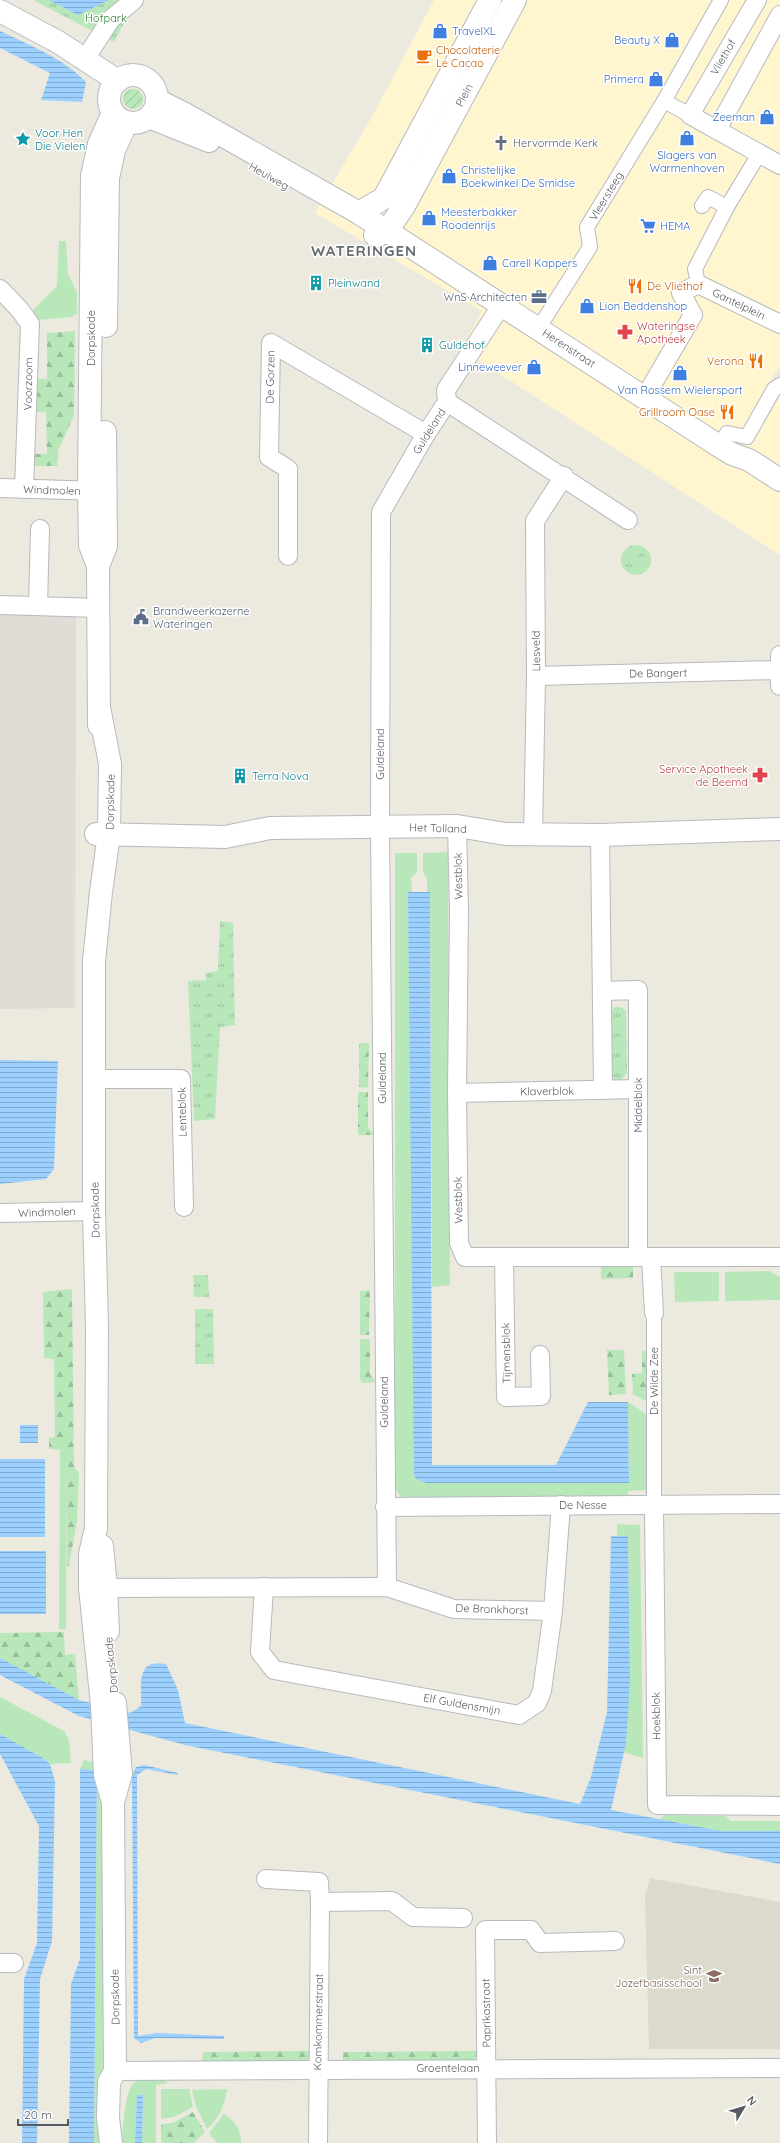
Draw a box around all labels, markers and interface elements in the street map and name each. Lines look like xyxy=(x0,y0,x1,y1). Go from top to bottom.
park label: Hofpark xyxy=(85,11,127,25)
shop icon: TravelXL xyxy=(431,22,449,40)
place label: TravelXL xyxy=(452,24,496,38)
shop icon: Beauty X xyxy=(663,31,681,49)
place label: Beauty X xyxy=(614,33,660,47)
street label: Vliethof xyxy=(707,37,739,77)
place label: Chocolaterie Le Cacao xyxy=(436,43,500,70)
cafe icon: Chocolaterie Le Cacao xyxy=(415,47,433,65)
shop icon: Primera xyxy=(647,70,665,88)
place label: Primera xyxy=(604,72,644,86)
street label: Plein xyxy=(452,81,476,109)
shop icon: Zeeman xyxy=(758,108,776,126)
place label: Zeeman xyxy=(712,110,755,124)
place label: Voor Hen Die Vielen xyxy=(35,126,85,153)
shop icon: Slagers van Warmenhoven xyxy=(678,129,696,147)
place icon: Voor Hen Die Vielen xyxy=(14,130,32,148)
church icon: Hervormde Kerk xyxy=(492,134,510,152)
place label: Hervormde Kerk xyxy=(513,136,598,150)
place label: Slagers van Warmenhoven xyxy=(649,148,725,175)
street label: Heulweg xyxy=(246,159,292,193)
place label: Christelijke Boekwinkel De Smidse xyxy=(461,163,575,190)
shop icon: Christelijke Boekwinkel De Smidse xyxy=(440,167,458,185)
street label: Vleersteeg xyxy=(586,169,626,223)
place label: Meesterbakker Roodenrijs xyxy=(441,205,518,232)
shop icon: Meesterbakker Roodenrijs xyxy=(420,209,438,227)
supermarket icon: HEMA xyxy=(639,217,657,235)
place label: HEMA xyxy=(660,219,690,233)
district label: WATERINGEN xyxy=(311,241,417,260)
shop icon: Carell Kappers xyxy=(481,254,499,272)
place label: Carell Kappers xyxy=(502,256,577,270)
building icon: Pleinwand xyxy=(307,274,325,292)
place label: Pleinwand xyxy=(328,276,380,290)
restaurant icon: De Vliethof xyxy=(626,277,644,295)
place label: De Vliethof xyxy=(647,279,703,293)
street label: Gantelplein xyxy=(710,285,768,323)
office icon: WnS Architecten xyxy=(530,288,548,306)
place label: WnS Architecten xyxy=(444,290,527,304)
shop icon: Lion Beddenshop xyxy=(578,297,596,315)
place label: Lion Beddenshop xyxy=(599,299,688,313)
street label: Dorpskade xyxy=(84,310,98,366)
place label: Wateringse Apotheek xyxy=(637,319,695,346)
pharmacy icon: Wateringse Apotheek xyxy=(616,323,634,341)
street label: Herenstraat xyxy=(540,326,599,371)
building icon: Guldehof xyxy=(418,336,436,354)
place label: Guldehof xyxy=(439,338,485,352)
street label: De Gorzen xyxy=(263,350,277,404)
restaurant icon: Verona xyxy=(747,352,765,370)
place label: Verona xyxy=(707,354,744,368)
street label: Voorzoom xyxy=(21,357,35,411)
shop icon: Linneweever xyxy=(525,358,543,376)
place label: Linneweever xyxy=(458,360,523,374)
shop icon: Van Rossem Wielersport xyxy=(671,364,689,382)
place label: Van Rossem Wielersport xyxy=(617,383,743,397)
restaurant icon: Grillroom Oase xyxy=(718,403,736,421)
street label: Guldeland xyxy=(409,405,449,457)
place label: Grillroom Oase xyxy=(639,405,715,419)
street label: Windmolen xyxy=(23,482,81,498)
place label: Brandweerkazerne Wateringen xyxy=(153,604,250,631)
public building icon: Brandweerkazerne Wateringen xyxy=(132,608,150,626)
street label: Liesveld xyxy=(529,631,543,671)
street label: De Bangert xyxy=(629,665,687,681)
street label: Guldeland xyxy=(373,728,387,780)
place label: Service Apotheek de Beemd xyxy=(659,762,748,789)
pharmacy icon: Service Apotheek de Beemd xyxy=(751,766,769,784)
building icon: Terra Nova xyxy=(231,767,249,785)
place label: Terra Nova xyxy=(252,769,309,783)
street label: Dorpskade xyxy=(103,774,117,830)
street label: Het Tolland xyxy=(409,820,467,836)
street label: Westblok xyxy=(451,852,465,900)
street label: Guldeland xyxy=(375,1052,389,1104)
street label: Middelblok xyxy=(631,1077,645,1133)
street label: Klaverblok xyxy=(520,1084,574,1098)
street label: Lenteblok xyxy=(175,1087,189,1137)
street label: Westblok xyxy=(451,1176,465,1224)
street label: Dorpskade xyxy=(88,1182,102,1238)
street label: Windmolen xyxy=(18,1204,76,1220)
street label: Tijmensblok xyxy=(498,1322,514,1384)
street label: De Wilde Zee xyxy=(647,1347,661,1415)
street label: Guldeland xyxy=(377,1376,391,1428)
street label: De Nesse xyxy=(559,1498,607,1512)
street label: De Bronkhorst xyxy=(455,1601,529,1617)
street label: Dorpskade xyxy=(101,1636,121,1694)
street label: Elf Guldensmijn xyxy=(422,1690,502,1718)
street label: Hoekblok xyxy=(649,1692,663,1740)
place label: Sint Jozefbasisschool xyxy=(615,1963,702,1990)
school or university icon: Sint Jozefbasisschool xyxy=(705,1967,723,1985)
street label: Dorpskade xyxy=(108,1969,122,2025)
street label: Komkommerstraat xyxy=(310,1973,326,2071)
street label: Paprikastraat xyxy=(478,1978,494,2048)
street label: Groentelaan xyxy=(416,2061,480,2075)
north arrow xyxy=(724,2087,764,2127)
text: N xyxy=(744,2093,760,2108)
scale bar xyxy=(18,2101,68,2127)
text: 20 m xyxy=(24,2107,52,2122)

